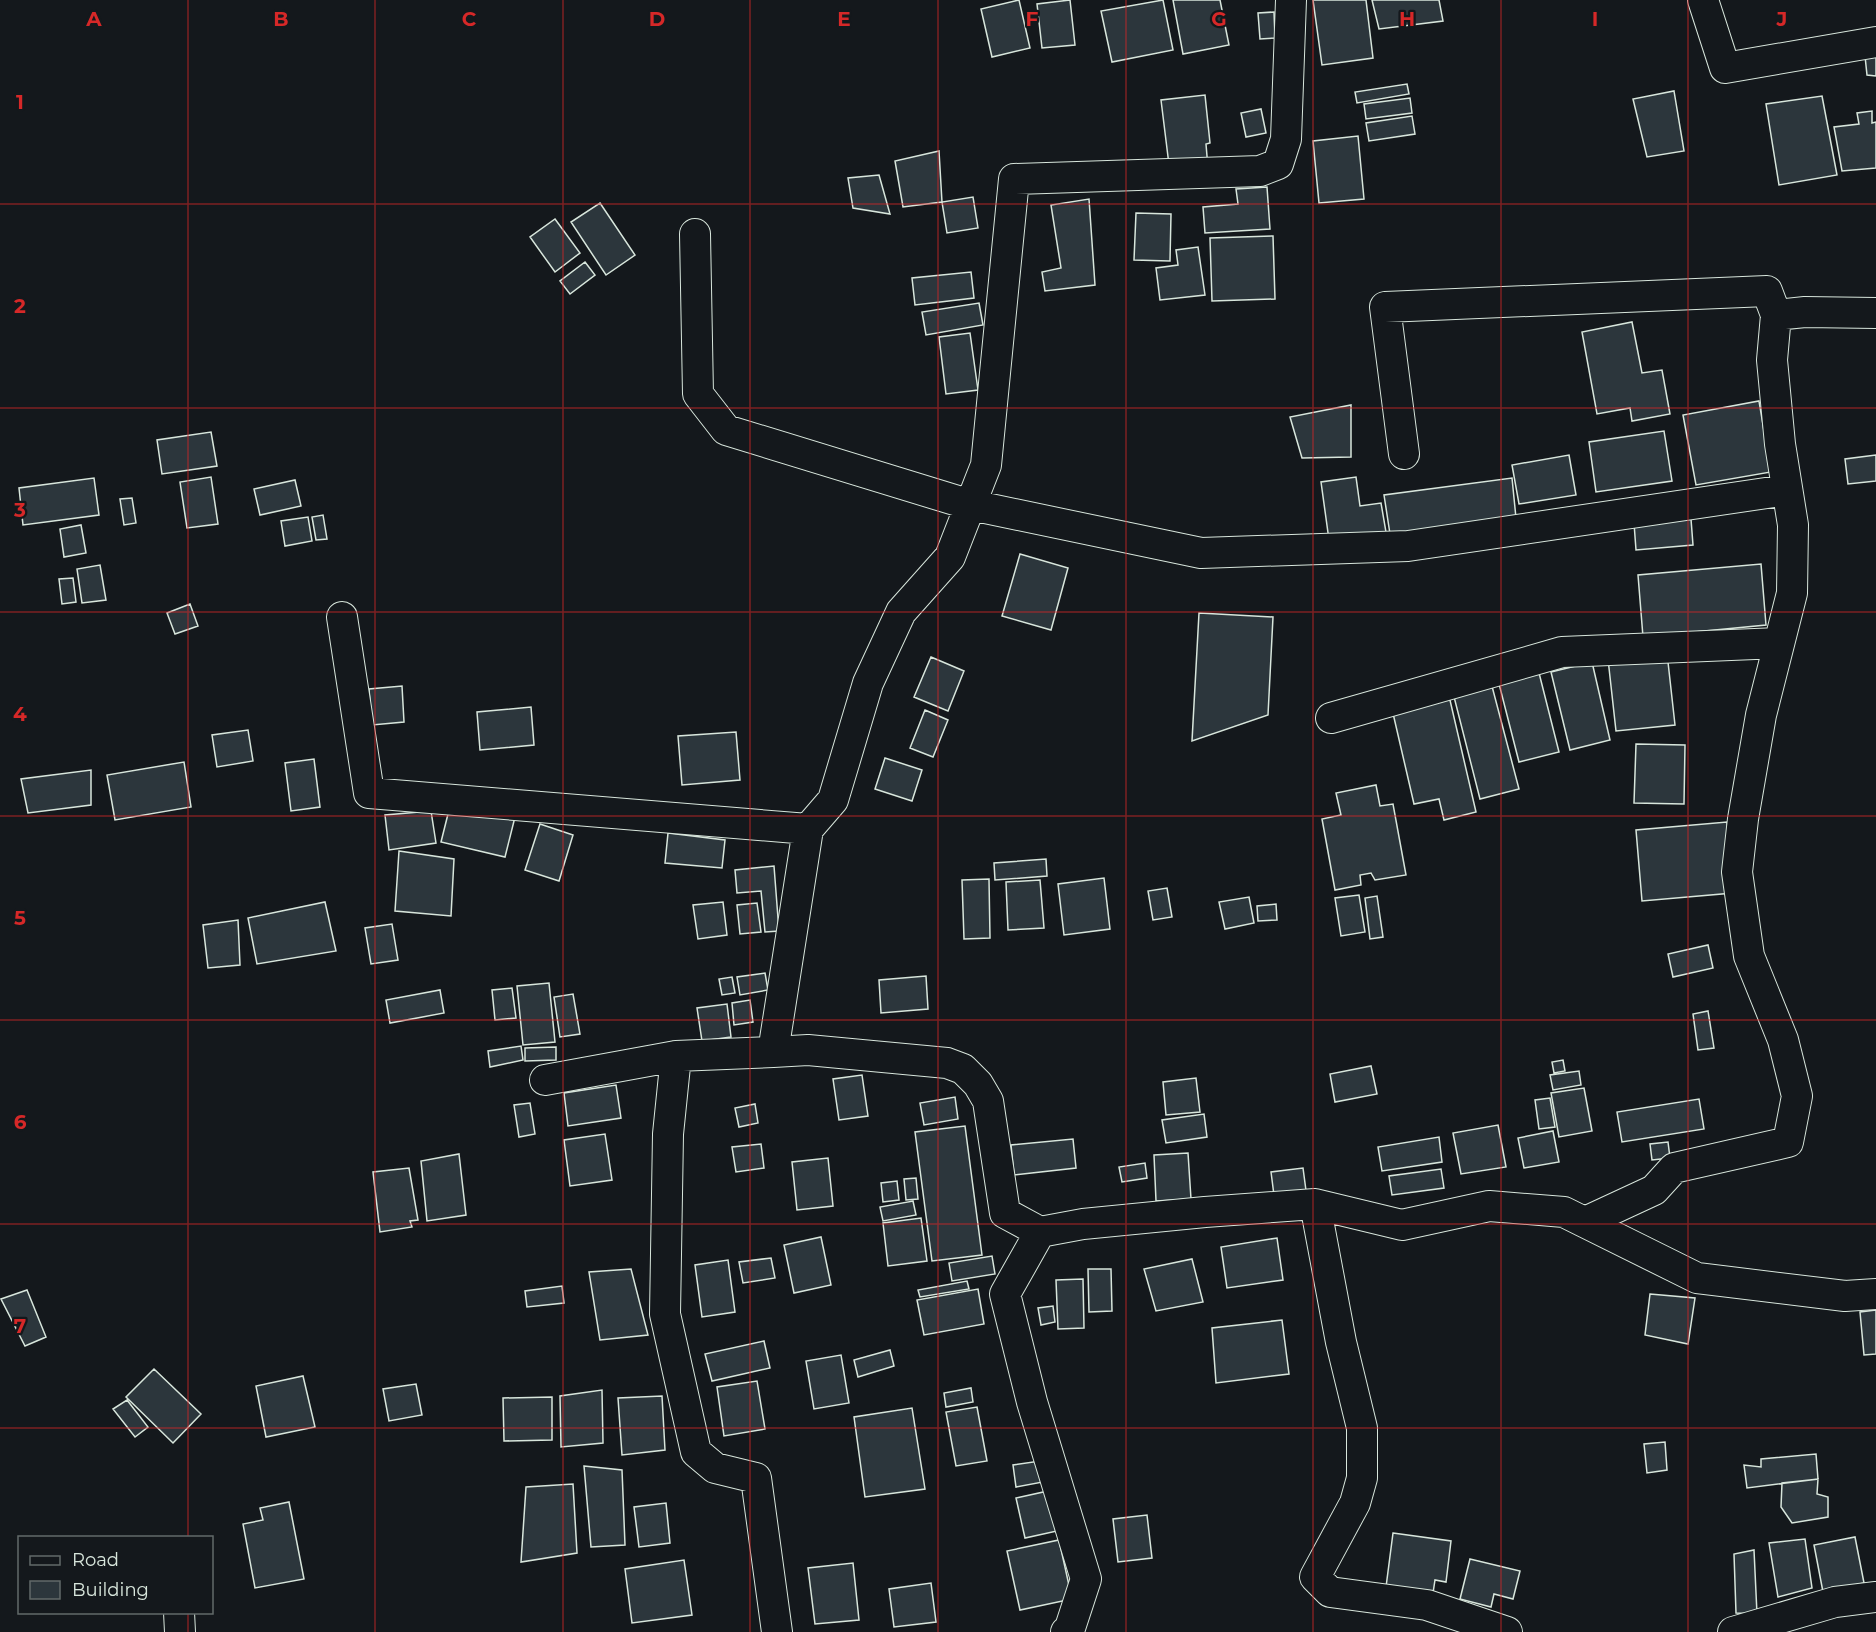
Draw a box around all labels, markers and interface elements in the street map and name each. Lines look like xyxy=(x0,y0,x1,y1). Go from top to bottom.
text: A xyxy=(85,7,102,31)
text: B xyxy=(273,7,289,31)
text: C xyxy=(462,7,477,31)
text: D xyxy=(649,7,665,31)
text: E xyxy=(837,7,851,31)
text: F xyxy=(1026,7,1039,31)
text: G xyxy=(1211,7,1227,31)
text: H xyxy=(1399,7,1415,31)
text: I xyxy=(1592,7,1598,31)
text: J xyxy=(1776,7,1787,31)
text: 1 xyxy=(16,90,24,114)
text: 2 xyxy=(14,294,26,318)
text: 3 xyxy=(13,498,26,522)
text: 4 xyxy=(13,702,27,726)
text: 5 xyxy=(14,906,26,930)
text: 6 xyxy=(14,1110,27,1134)
text: 7 xyxy=(14,1314,26,1338)
legend xyxy=(18,1536,213,1614)
text: Road xyxy=(72,1549,119,1571)
text: Building xyxy=(72,1579,149,1601)

